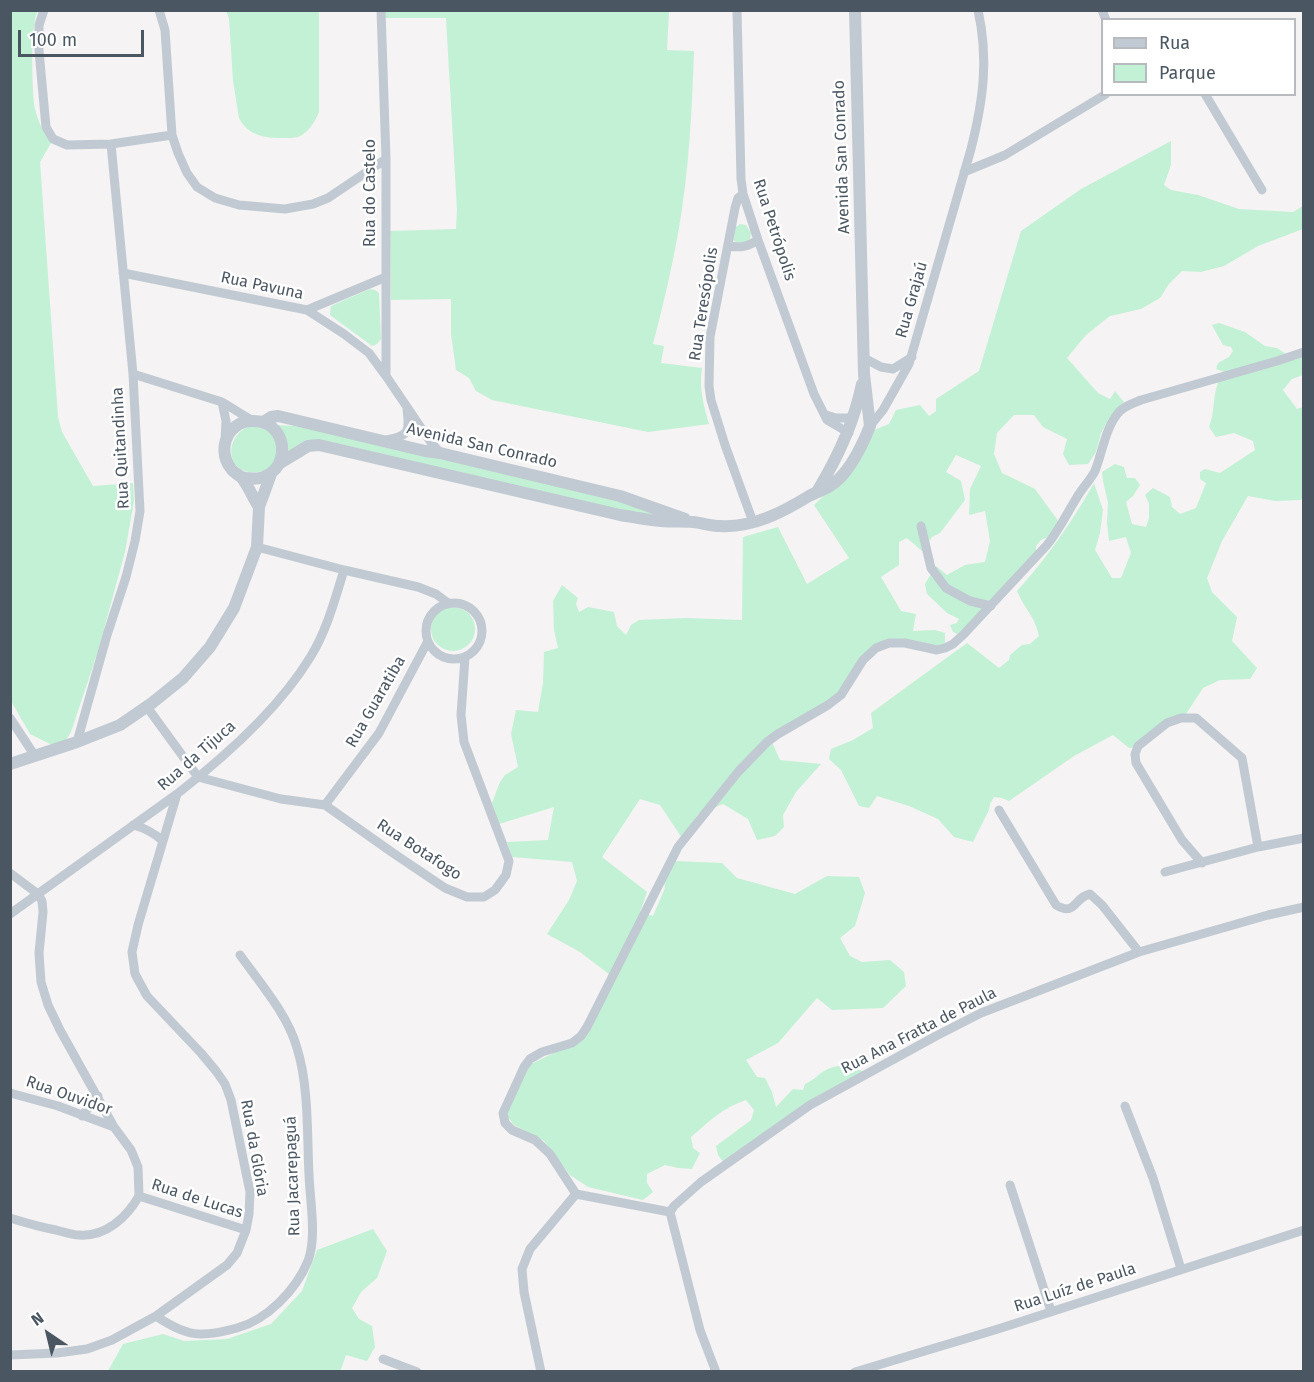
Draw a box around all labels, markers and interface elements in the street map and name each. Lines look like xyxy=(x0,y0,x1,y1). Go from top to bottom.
scale bar xyxy=(21,18,147,56)
legend xyxy=(1101,18,1296,96)
text: 100 m xyxy=(29,29,77,51)
text: Rua xyxy=(1159,32,1190,54)
text: Parque xyxy=(1159,62,1216,84)
street label: Avenida San Conrado xyxy=(830,80,854,234)
street label: Rua do Castelo xyxy=(361,139,381,247)
street label: Rua Petrópolis xyxy=(749,177,799,283)
street label: Rua Teresópolis xyxy=(686,246,722,362)
street label: Rua Grajaú xyxy=(892,260,932,340)
street label: Rua Pavuna xyxy=(219,268,305,304)
street label: Rua Quitandinha xyxy=(108,387,134,509)
street label: Avenida San Conrado xyxy=(405,419,559,473)
street label: Rua Guaratiba xyxy=(342,653,410,751)
street label: Rua da Tijuca xyxy=(154,717,240,795)
street label: Rua Botafogo xyxy=(373,815,465,885)
street label: Rua Ana Fratta de Paula xyxy=(838,983,1000,1079)
street label: Rua Ouvidor xyxy=(23,1072,115,1120)
street label: Rua da Glória xyxy=(236,1098,272,1198)
street label: Rua Jacarepaguá xyxy=(281,1116,305,1236)
street label: Rua de Lucas xyxy=(149,1175,245,1223)
street label: Rua Luíz de Paula xyxy=(1012,1259,1138,1317)
north arrow xyxy=(18,1304,78,1364)
text: N xyxy=(28,1308,47,1330)

